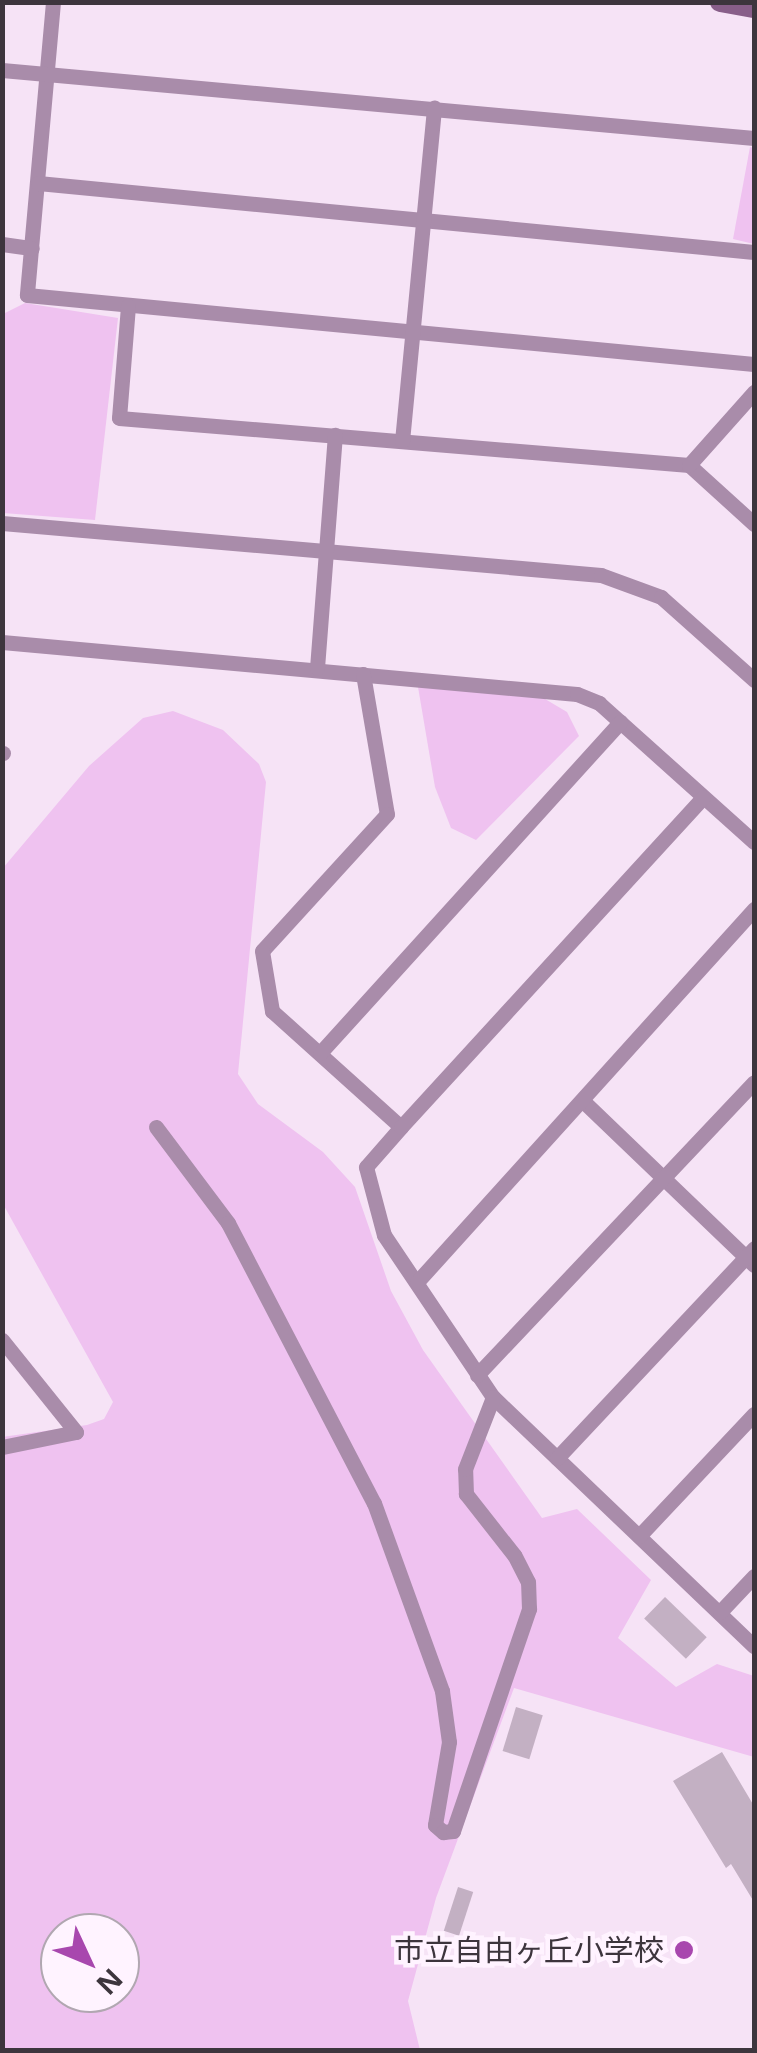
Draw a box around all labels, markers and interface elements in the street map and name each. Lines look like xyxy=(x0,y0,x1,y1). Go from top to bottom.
north arrow xyxy=(40,1913,140,2013)
place label: 市立自由ヶ丘小学校 xyxy=(394,1932,664,1968)
marker: 市立自由ヶ丘小学校 xyxy=(673,1939,695,1961)
text: N xyxy=(89,1961,132,2004)

